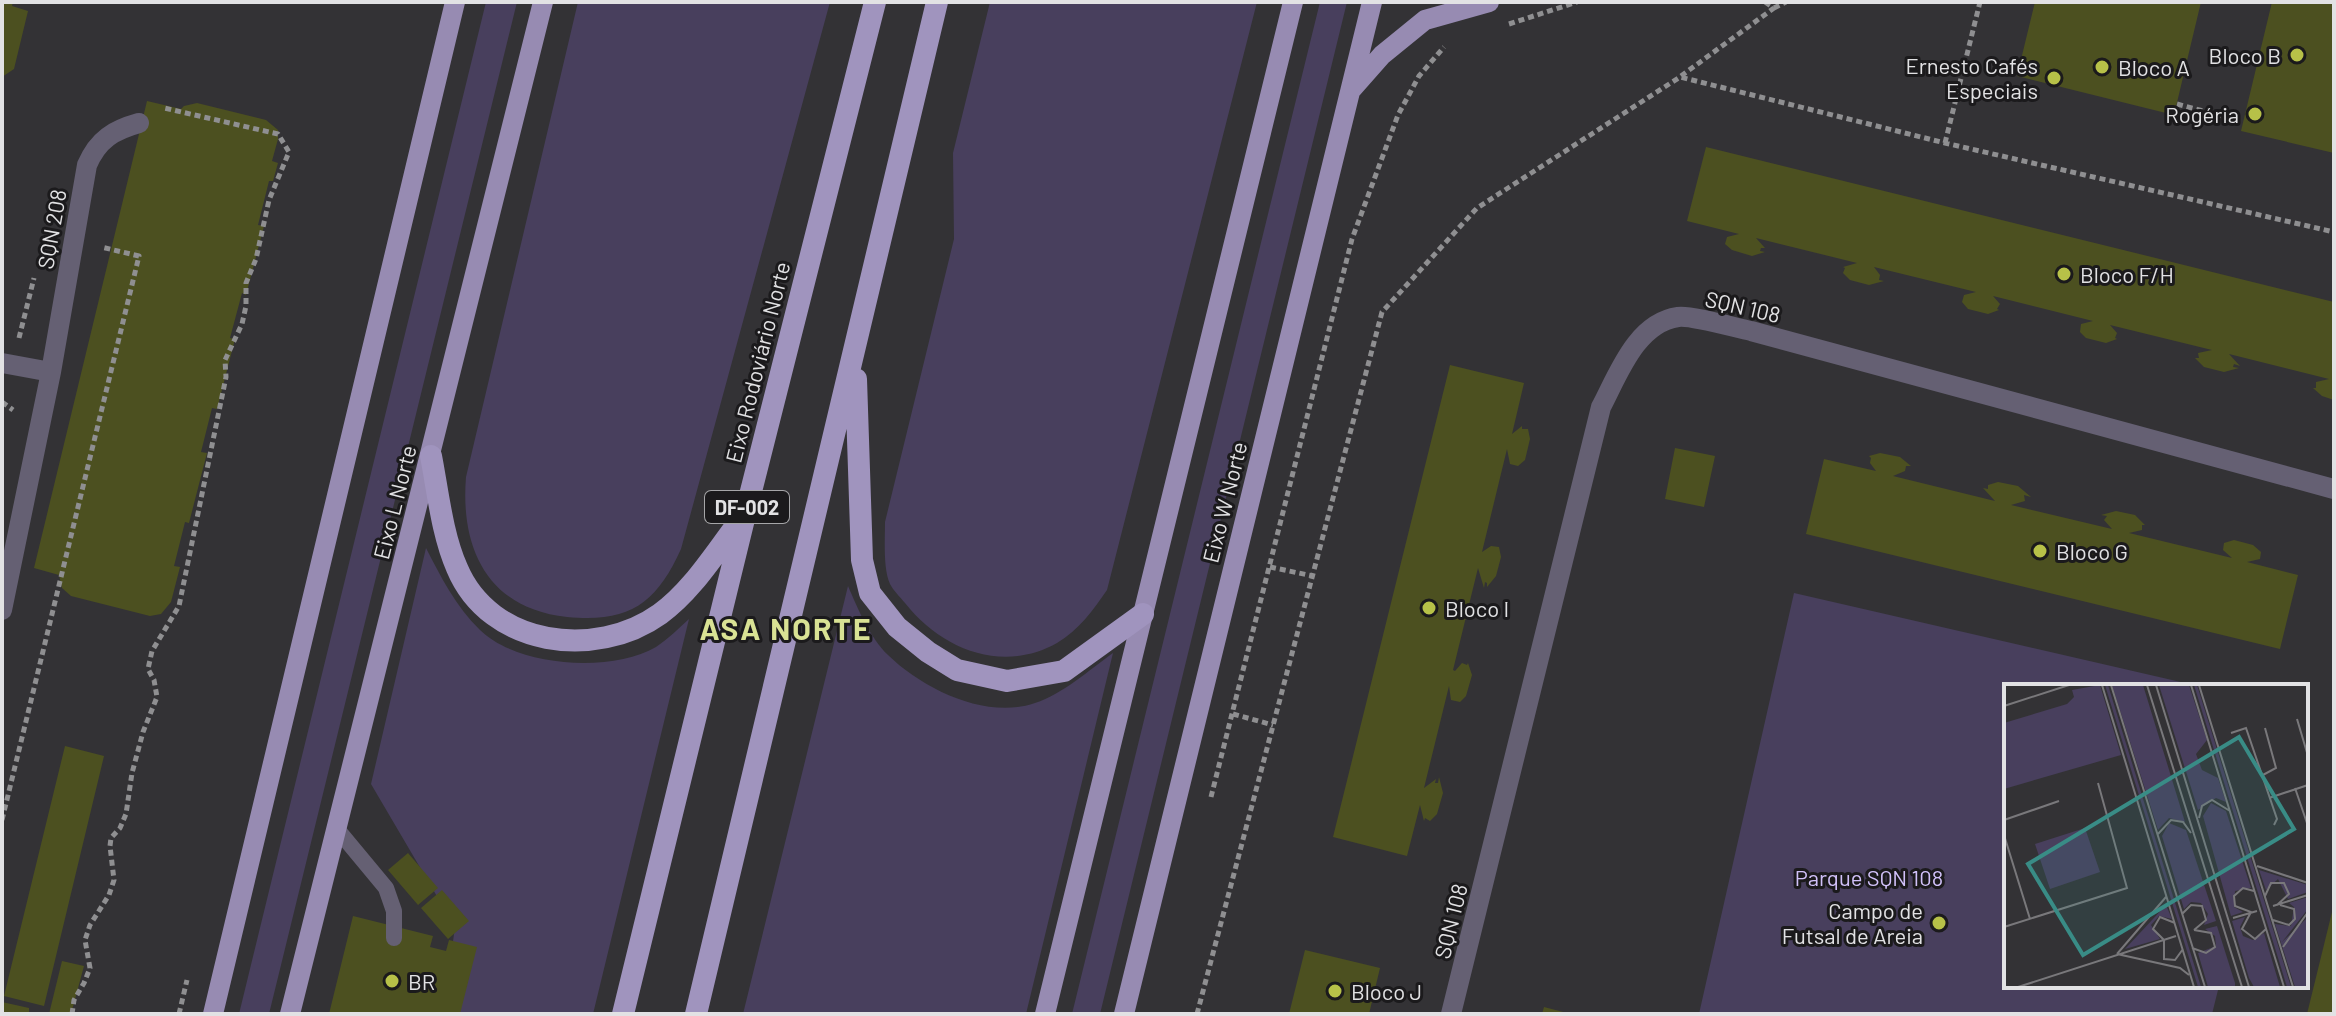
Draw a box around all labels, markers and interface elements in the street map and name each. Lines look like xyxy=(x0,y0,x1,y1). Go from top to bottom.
place label: Bloco B xyxy=(2209,42,2281,68)
marker: Bloco B xyxy=(2288,46,2306,64)
place label: Ernesto Cafés Especiais xyxy=(1906,52,2038,103)
place label: Bloco A xyxy=(2118,54,2190,80)
marker: Bloco A xyxy=(2093,58,2111,76)
marker: Ernesto Cafés Especiais xyxy=(2045,69,2063,87)
place label: Rogéria xyxy=(2165,101,2239,127)
marker: Rogéria xyxy=(2246,105,2264,123)
street label: SQN 208 xyxy=(31,187,71,271)
street label: Eixo Rodoviário Norte xyxy=(719,259,795,465)
place label: Bloco F/H xyxy=(2080,261,2174,287)
marker: Bloco F/H xyxy=(2055,265,2073,283)
street label: SQN 108 xyxy=(1703,285,1783,327)
street label: Eixo W Norte xyxy=(1196,439,1252,565)
street label: Eixo L Norte xyxy=(367,442,421,562)
road number: DF-002 xyxy=(705,491,789,523)
place label: Bloco G xyxy=(2056,538,2128,564)
marker: Bloco G xyxy=(2031,542,2049,560)
place label: Bloco I xyxy=(1445,595,1509,621)
marker: Bloco I xyxy=(1420,599,1438,617)
district label: ASA NORTE xyxy=(700,610,872,646)
inset map xyxy=(2004,684,2308,988)
park label: Parque SQN 108 xyxy=(1795,864,1943,890)
street label: SQN 108 xyxy=(1428,881,1472,961)
place label: Campo de Futsal de Areia xyxy=(1782,897,1923,948)
marker: Campo de Futsal de Areia xyxy=(1930,914,1948,932)
place label: BR xyxy=(408,968,435,994)
marker: BR xyxy=(383,972,401,990)
place label: Bloco J xyxy=(1351,978,1422,1004)
marker: Bloco J xyxy=(1326,982,1344,1000)

